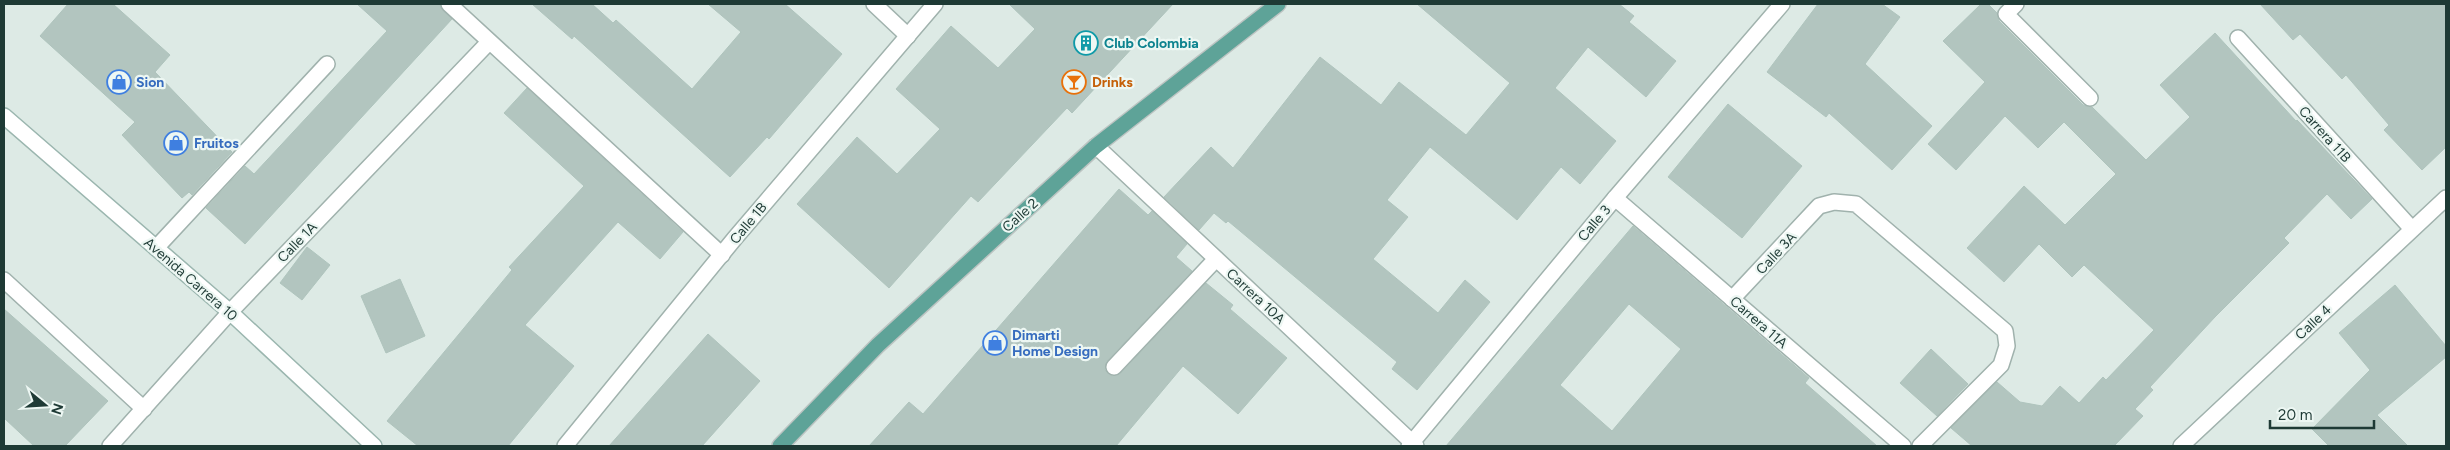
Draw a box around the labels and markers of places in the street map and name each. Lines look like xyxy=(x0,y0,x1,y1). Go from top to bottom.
building icon: Club Colombia xyxy=(1073,30,1099,56)
place label: Club Colombia xyxy=(1104,35,1199,52)
shop icon: Sion xyxy=(106,69,132,95)
bar icon: Drinks xyxy=(1061,69,1087,95)
place label: Sion xyxy=(136,74,164,91)
place label: Drinks xyxy=(1092,74,1133,91)
shop icon: Fruitos xyxy=(163,130,189,156)
place label: Fruitos xyxy=(194,135,239,152)
place label: Dimarti Home Design xyxy=(1012,327,1098,360)
shop icon: Dimarti Home Design xyxy=(982,330,1008,356)

